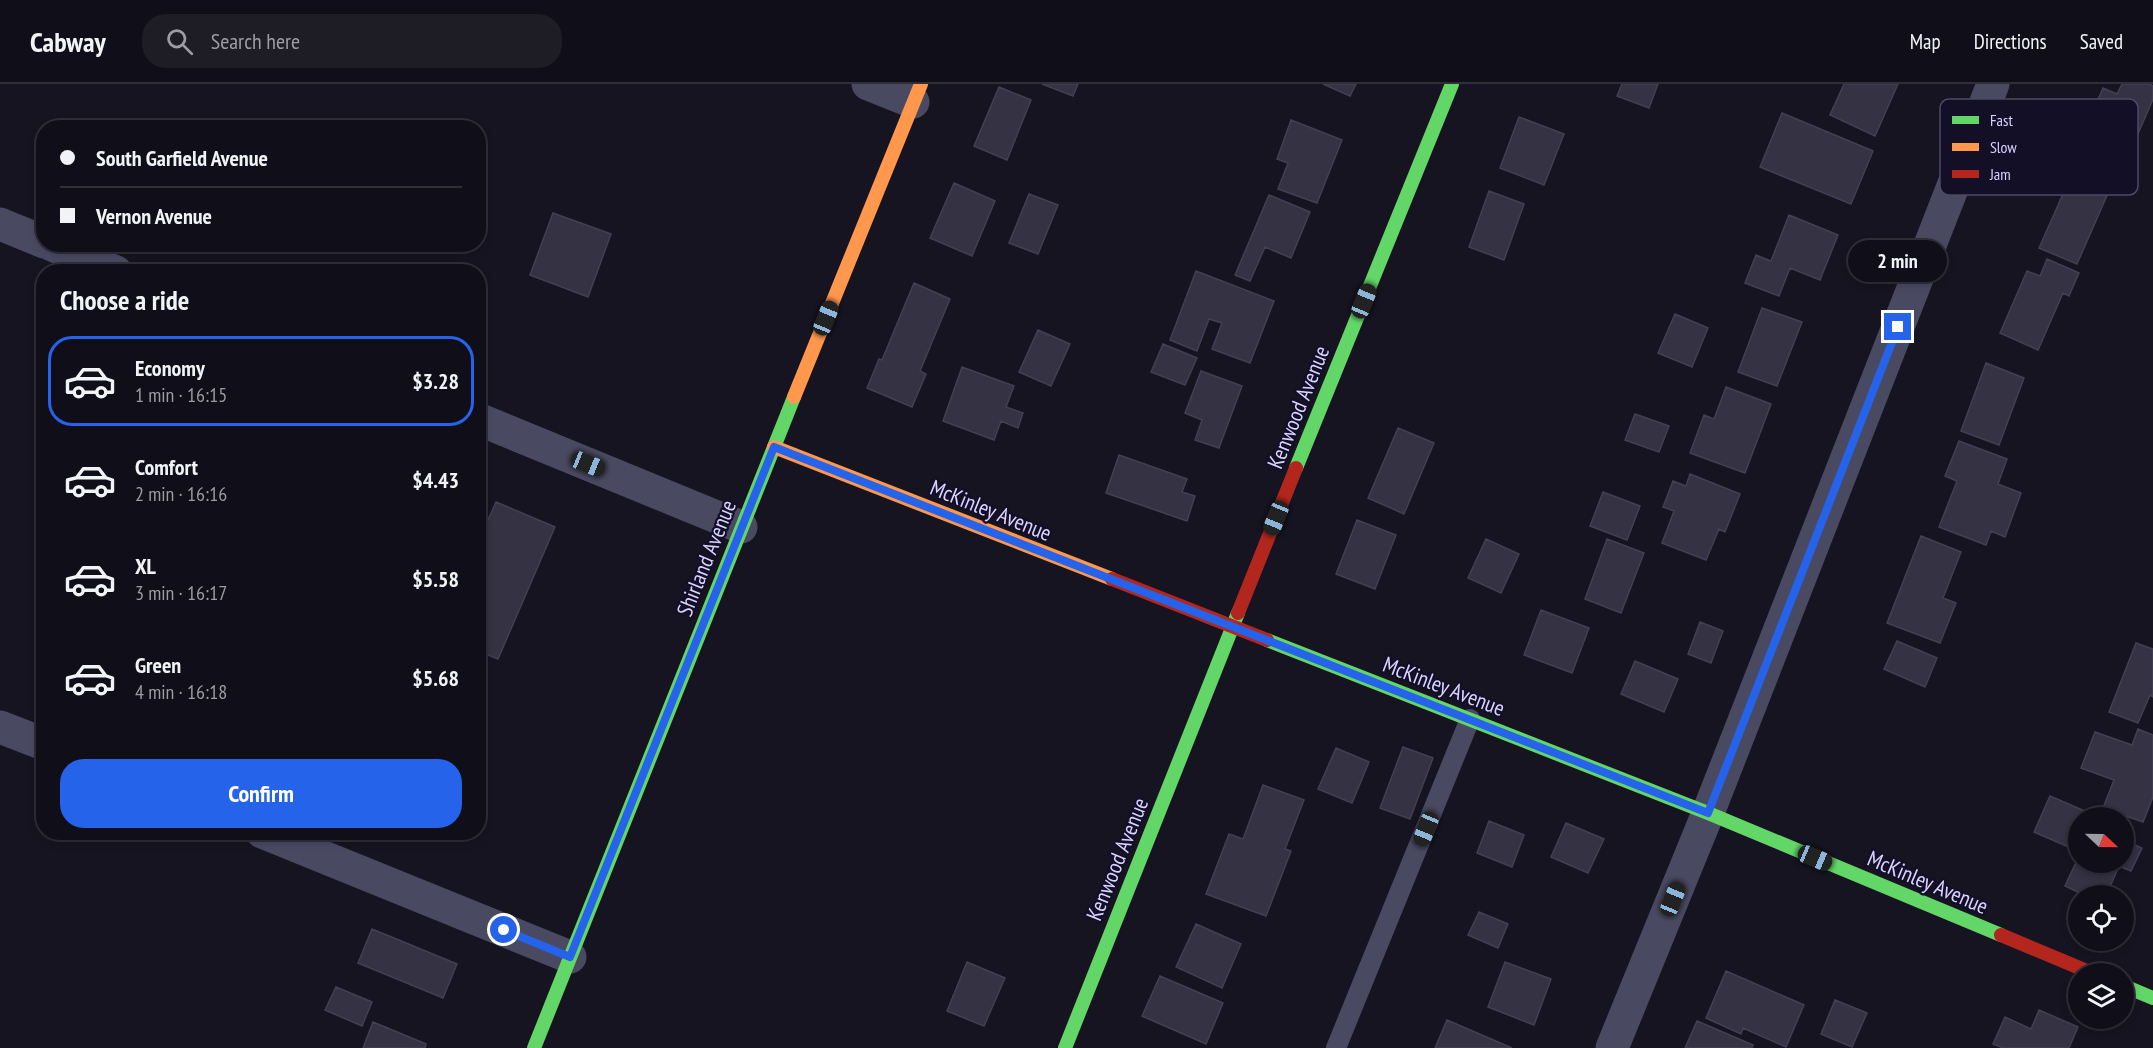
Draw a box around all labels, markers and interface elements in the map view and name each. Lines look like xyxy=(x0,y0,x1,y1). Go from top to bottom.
search box xyxy=(142,14,562,68)
text: Cabway xyxy=(30,23,106,60)
icon: search xyxy=(163,25,196,58)
text: Search here xyxy=(211,27,300,55)
text: Map xyxy=(1910,28,1941,55)
text: Directions xyxy=(1974,28,2047,55)
text: Saved xyxy=(2080,28,2123,55)
legend xyxy=(1940,99,2138,195)
text: Fast xyxy=(1990,110,2013,130)
text: Slow xyxy=(1990,137,2017,157)
text: South Garfield Avenue xyxy=(96,144,268,172)
text: Jam xyxy=(1989,164,2011,184)
text: Vernon Avenue xyxy=(96,202,212,230)
callout: 2 min xyxy=(1848,240,1948,282)
text: 2 min xyxy=(1877,248,1918,274)
car xyxy=(1349,281,1379,321)
text: Choose a ride xyxy=(60,283,189,317)
car xyxy=(811,298,841,338)
route end xyxy=(1884,313,1911,340)
street label: Kenwood Avenue xyxy=(1261,342,1335,472)
icon: car xyxy=(63,354,117,408)
text: Economy xyxy=(135,354,205,382)
text: $3.28 xyxy=(412,367,459,395)
text: 1 min · 16:15 xyxy=(135,382,227,408)
car xyxy=(568,449,608,479)
icon: car xyxy=(63,453,117,507)
text: Comfort xyxy=(135,453,198,481)
text: $4.43 xyxy=(412,466,459,494)
street label: McKinley Avenue xyxy=(926,473,1056,547)
text: 2 min · 16:16 xyxy=(135,481,227,507)
street label: Shirland Avenue xyxy=(670,496,742,620)
car xyxy=(1261,498,1291,538)
icon: car xyxy=(63,552,117,606)
text: XL xyxy=(135,552,156,580)
text: $5.58 xyxy=(412,565,459,593)
text: 3 min · 16:17 xyxy=(135,580,227,606)
street label: McKinley Avenue xyxy=(1379,650,1509,722)
icon: car xyxy=(63,651,117,705)
text: Green xyxy=(135,651,181,679)
text: $5.68 xyxy=(412,664,459,692)
text: 4 min · 16:18 xyxy=(135,679,227,705)
button: Confirm xyxy=(60,759,462,828)
street label: Kenwood Avenue xyxy=(1080,794,1154,924)
north arrow xyxy=(2068,807,2134,873)
map controls xyxy=(2068,807,2134,1029)
car xyxy=(1411,809,1441,849)
car xyxy=(1795,843,1835,873)
street label: McKinley Avenue xyxy=(1863,844,1993,920)
car xyxy=(1658,879,1688,919)
button: locate xyxy=(2068,885,2134,951)
route start xyxy=(490,916,517,943)
button: layers xyxy=(2068,963,2134,1029)

